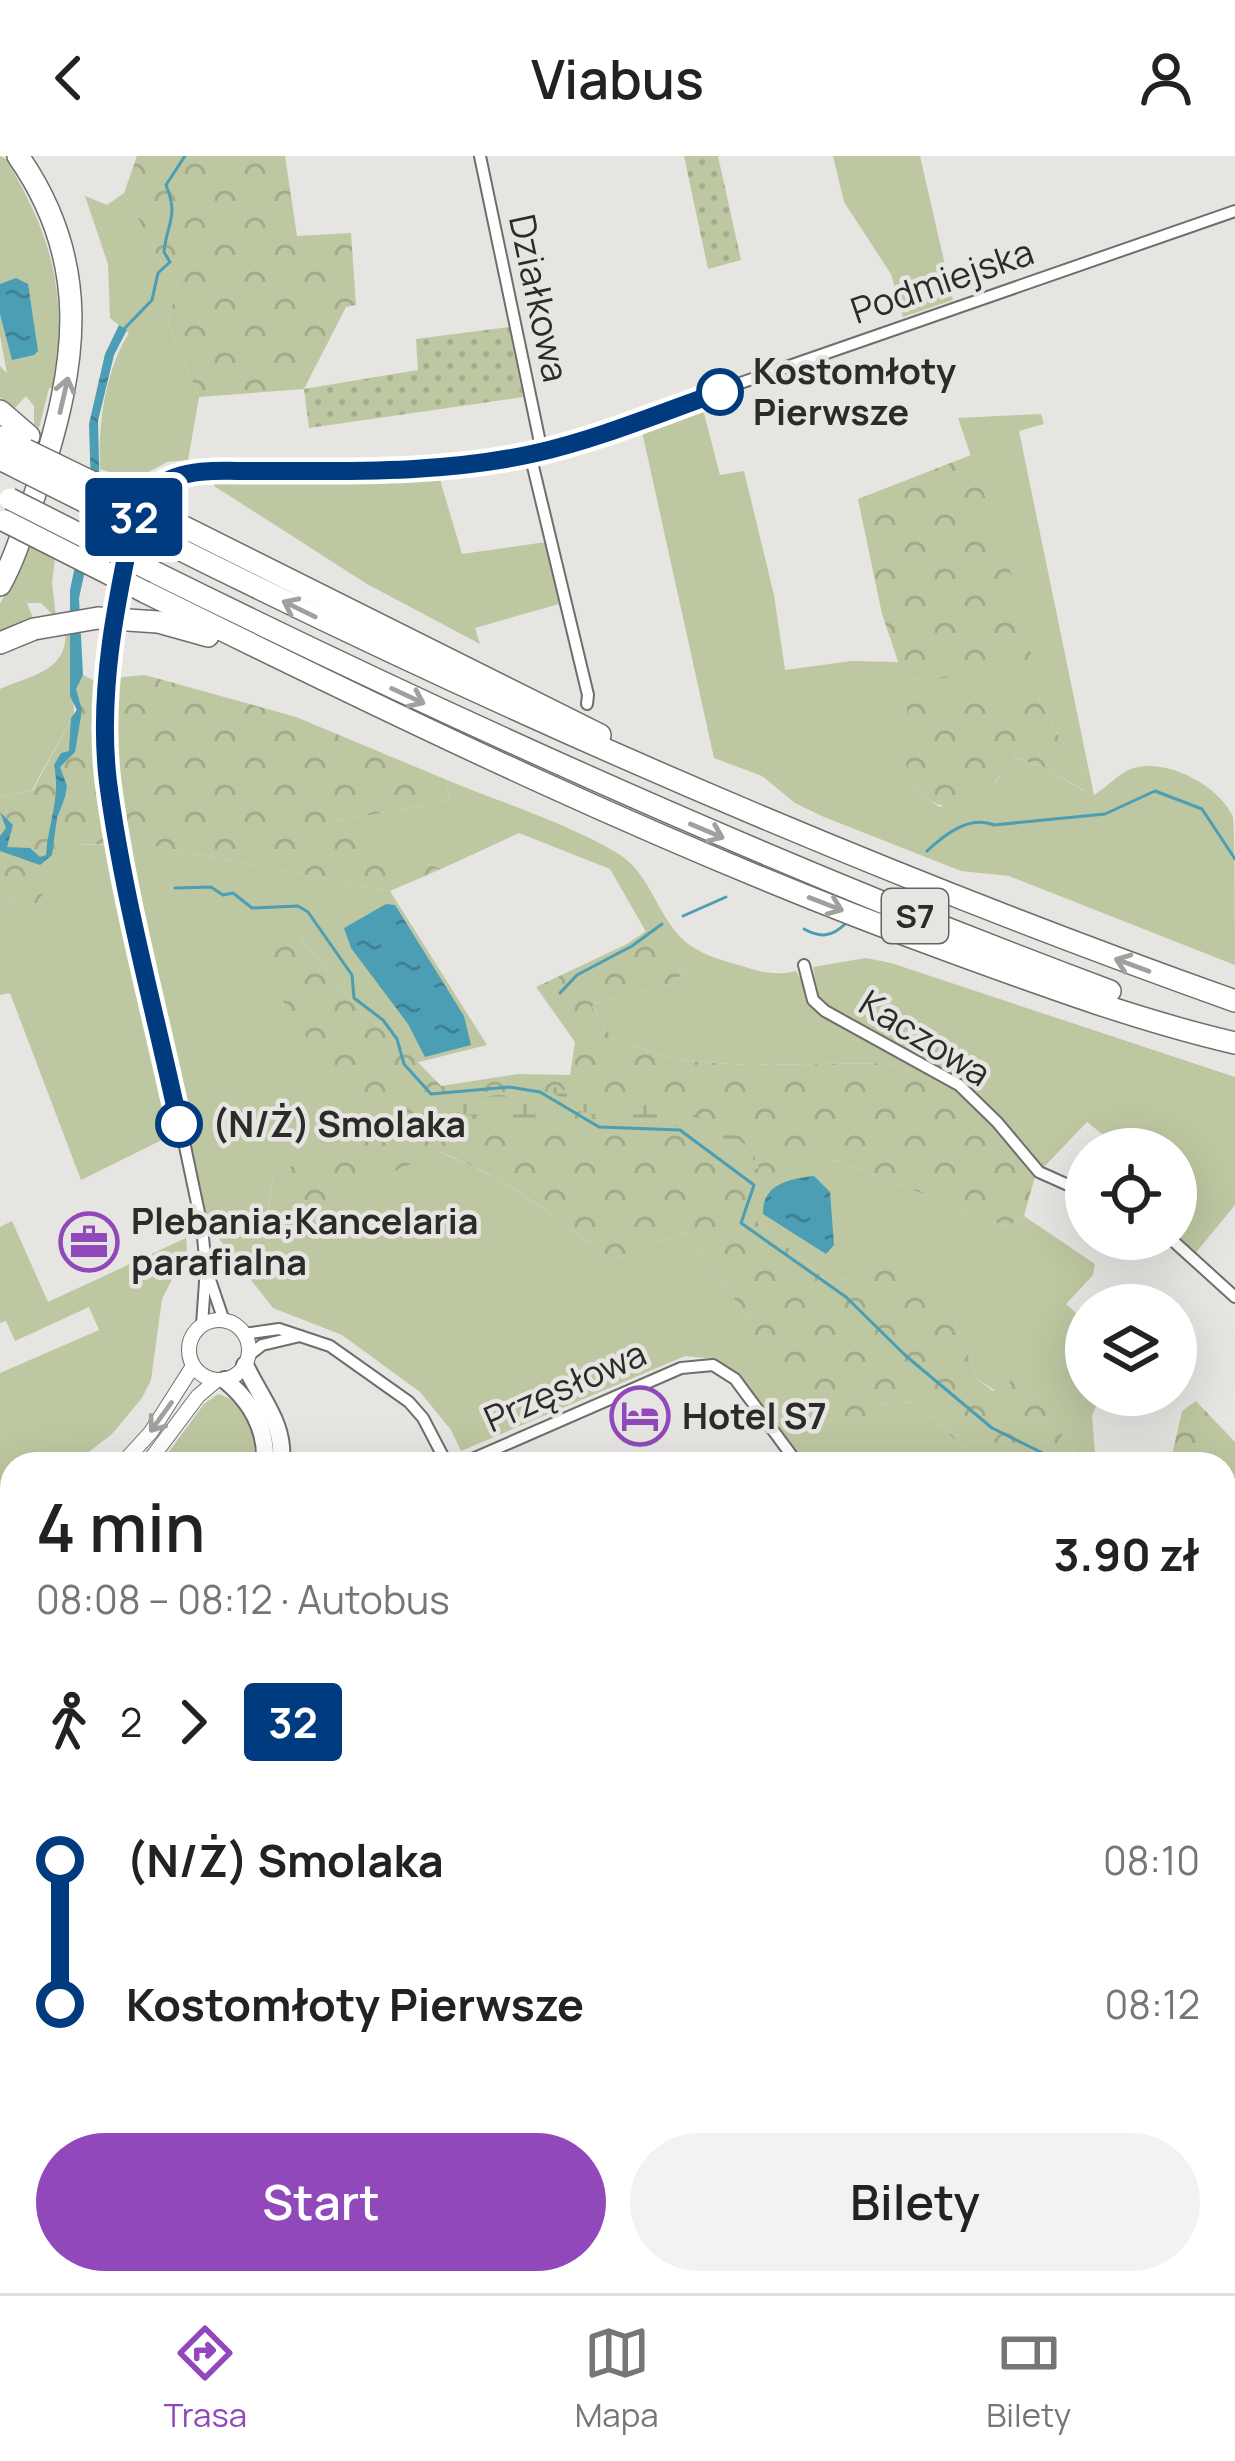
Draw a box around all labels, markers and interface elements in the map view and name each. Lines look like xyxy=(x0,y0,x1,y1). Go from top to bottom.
text: Viabus xyxy=(531,41,704,115)
icon: back xyxy=(36,45,102,111)
icon: person xyxy=(1133,45,1199,111)
street label: Działkowa xyxy=(498,210,581,386)
street label: Podmiejska xyxy=(844,226,1040,335)
place label: Kostomłoty Pierwsze xyxy=(753,346,956,436)
marker: Kostomłoty Pierwsze xyxy=(698,370,742,414)
one-way arrow xyxy=(54,377,76,415)
line badge: 32 xyxy=(80,478,188,556)
text: 32 xyxy=(109,488,159,546)
one-way arrow xyxy=(282,596,317,619)
one-way arrow xyxy=(389,687,425,709)
one-way arrow xyxy=(688,821,724,843)
road number: S7 xyxy=(882,889,948,943)
one-way arrow xyxy=(806,895,843,916)
one-way arrow xyxy=(1115,952,1152,974)
street label: Kaczowa xyxy=(850,978,1000,1097)
place label: (N/Ż) Smolaka xyxy=(212,1099,466,1148)
marker: (N/Ż) Smolaka xyxy=(157,1102,201,1146)
map controls xyxy=(1065,1128,1197,1416)
button: locate xyxy=(1065,1128,1197,1260)
place label: Plebania;Kancelaria parafialna xyxy=(131,1196,479,1286)
office icon: Plebania;Kancelaria parafialna xyxy=(58,1211,120,1273)
button: layers xyxy=(1065,1284,1197,1416)
street label: Przęsłowa xyxy=(476,1328,654,1443)
hotel icon: Hotel S7 xyxy=(609,1385,671,1447)
place label: Hotel S7 xyxy=(682,1391,827,1440)
one-way arrow xyxy=(148,1400,174,1433)
text: 4 min xyxy=(36,1482,205,1572)
text: 3.90 zł xyxy=(1053,1523,1200,1585)
text: 08:08 – 08:12 · Autobus xyxy=(36,1572,450,1626)
icon: walk xyxy=(36,1689,102,1755)
icon: forward xyxy=(160,1689,226,1755)
text: 32 xyxy=(268,1693,318,1751)
text: 2 xyxy=(120,1695,142,1749)
text: (N/Ż) Smolaka xyxy=(126,1829,444,1891)
text: 08:10 xyxy=(1103,1833,1200,1887)
text: Kostomłoty Pierwsze xyxy=(126,1973,584,2035)
text: 08:12 xyxy=(1104,1977,1200,2031)
button: Start xyxy=(36,2133,606,2271)
button: Bilety xyxy=(630,2133,1200,2271)
tab: Trasa xyxy=(164,2320,247,2437)
tab: Mapa xyxy=(575,2320,659,2437)
tab: Bilety xyxy=(986,2320,1071,2437)

